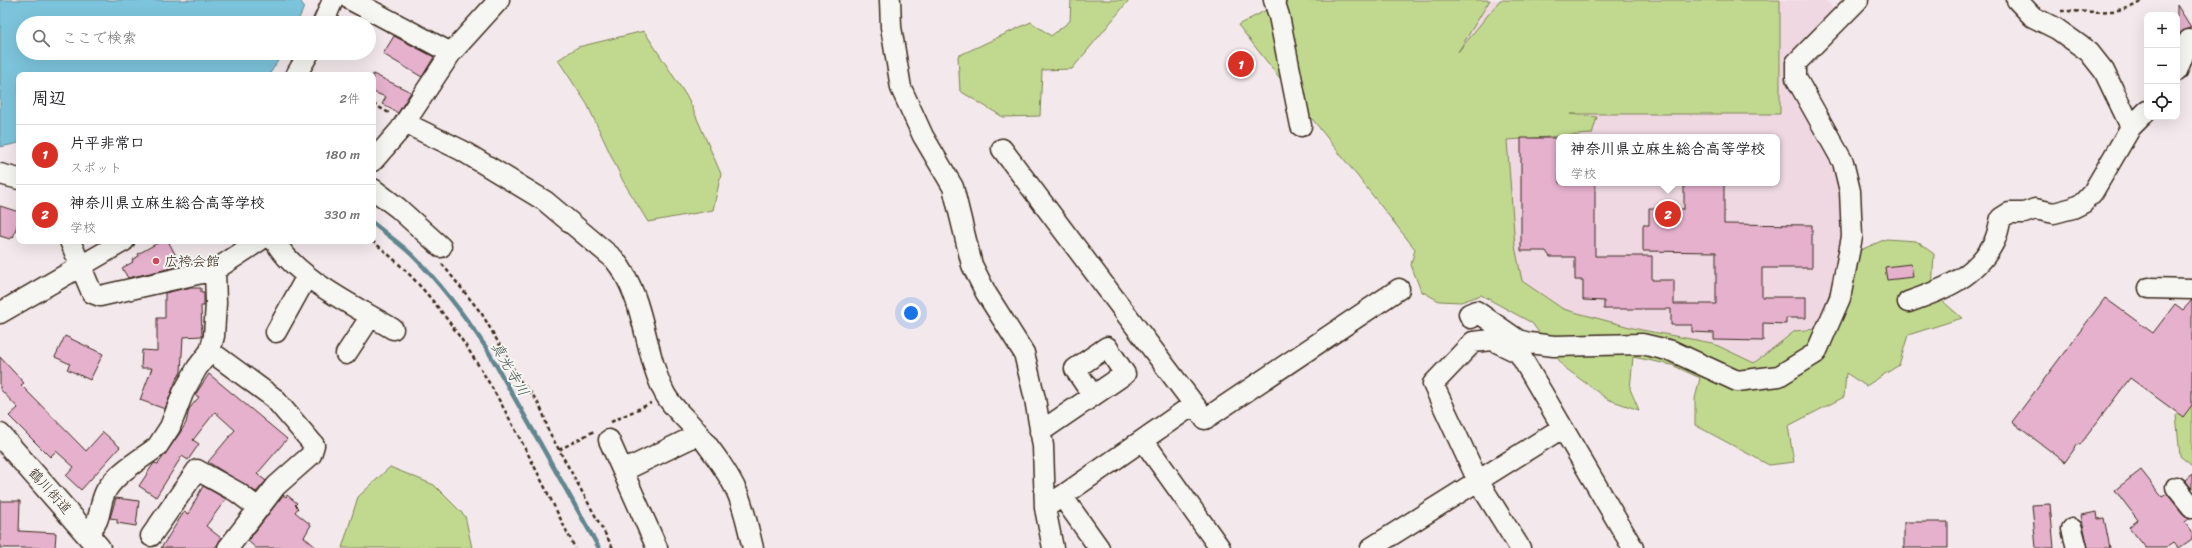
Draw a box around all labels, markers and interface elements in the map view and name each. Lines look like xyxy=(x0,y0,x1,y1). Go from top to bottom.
map controls xyxy=(2144,12,2180,120)
button: + xyxy=(2144,12,2180,48)
search box xyxy=(16,16,376,60)
text: ここで検索 xyxy=(62,25,137,51)
icon: search xyxy=(30,27,52,49)
button: − xyxy=(2144,48,2180,84)
pin: 1 xyxy=(1228,49,1254,79)
text: 周辺 xyxy=(32,83,66,113)
button: locate xyxy=(2144,84,2180,120)
text: 2件 xyxy=(339,87,360,110)
text: 片平非常口 xyxy=(70,130,145,156)
popup xyxy=(1556,134,1780,186)
text: 神奈川県立麻生総合高等学校 xyxy=(1570,136,1766,162)
text: 1 xyxy=(42,143,48,166)
text: 180 m xyxy=(325,143,360,166)
text: スポット xyxy=(70,156,122,179)
text: 学校 xyxy=(1570,162,1597,185)
text: 神奈川県立麻生総合高等学校 xyxy=(70,190,265,216)
pin: 2 xyxy=(1655,199,1681,229)
text: 2 xyxy=(41,203,49,226)
text: 330 m xyxy=(324,203,360,226)
text: 学校 xyxy=(70,216,96,239)
place label: 広袴会館 xyxy=(164,249,220,274)
marker: 広袴会館 xyxy=(151,256,161,266)
your location xyxy=(901,303,921,323)
water label: 真光寺川 xyxy=(484,337,536,401)
street label: 鶴川街道 xyxy=(22,462,78,520)

